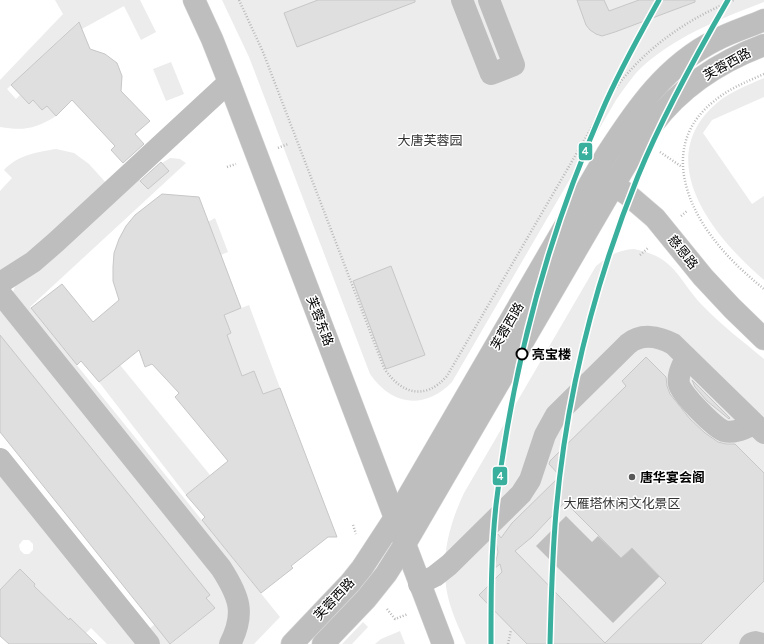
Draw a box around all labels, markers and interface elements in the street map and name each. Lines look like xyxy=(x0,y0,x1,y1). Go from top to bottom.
street label: 芙蓉西路 xyxy=(701,45,753,83)
park label: 大唐芙蓉园 xyxy=(397,133,463,148)
line badge: 4 xyxy=(578,142,593,161)
text: 4 xyxy=(582,145,589,158)
street label: 慈恩路 xyxy=(665,232,701,272)
street label: 芙蓉东路 xyxy=(304,294,336,348)
street label: 芙蓉西路 xyxy=(488,300,526,352)
marker: 亮宝楼 xyxy=(515,347,529,361)
place label: 亮宝楼 xyxy=(532,347,571,362)
line badge: 4 xyxy=(492,466,508,486)
text: 4 xyxy=(497,470,504,483)
place label: 唐华宴会阁 xyxy=(640,470,705,485)
marker: 唐华宴会阁 xyxy=(627,472,637,482)
park label: 大雁塔休闲文化景区 xyxy=(563,496,681,511)
street label: 芙蓉西路 xyxy=(311,575,357,623)

